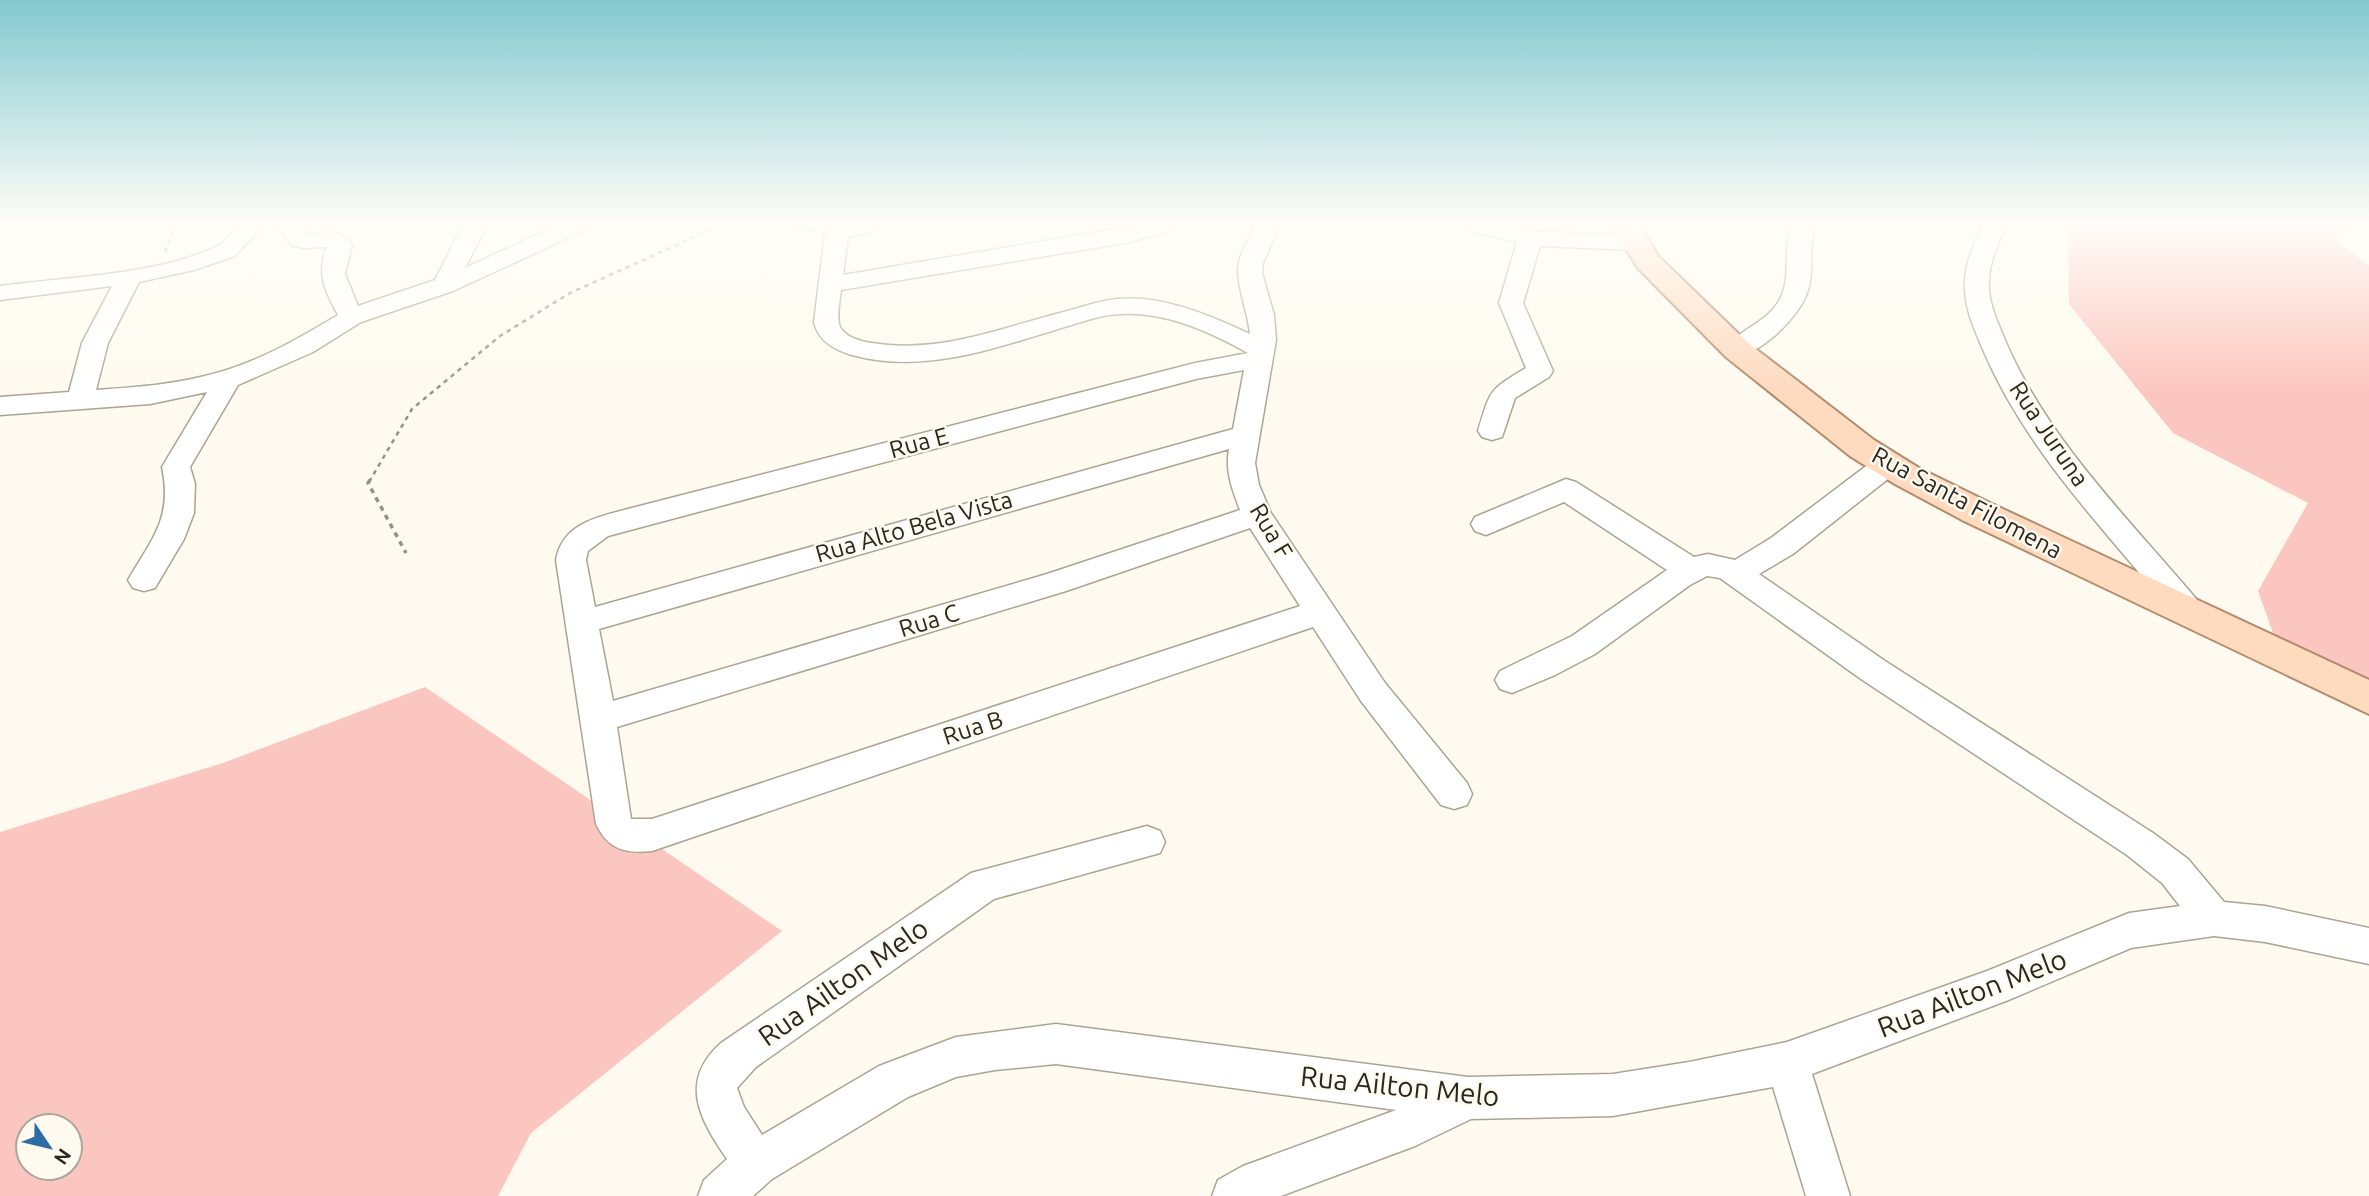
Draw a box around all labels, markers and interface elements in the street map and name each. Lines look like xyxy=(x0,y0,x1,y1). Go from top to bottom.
street label: Rua Juruna xyxy=(2004,376,2094,491)
street label: Rua E xyxy=(886,422,951,463)
street label: Rua Santa Filomena xyxy=(1868,441,2067,564)
street label: Rua Alto Bela Vista xyxy=(812,485,1016,568)
street label: Rua F xyxy=(1245,498,1298,563)
street label: Rua C xyxy=(896,599,962,642)
street label: Rua B xyxy=(939,705,1006,750)
street label: Rua Ailton Melo xyxy=(752,912,933,1052)
street label: Rua Ailton Melo xyxy=(1873,942,2071,1043)
street label: Rua Ailton Melo xyxy=(1299,1060,1501,1111)
north arrow xyxy=(14,1112,84,1182)
text: N xyxy=(50,1145,76,1169)

